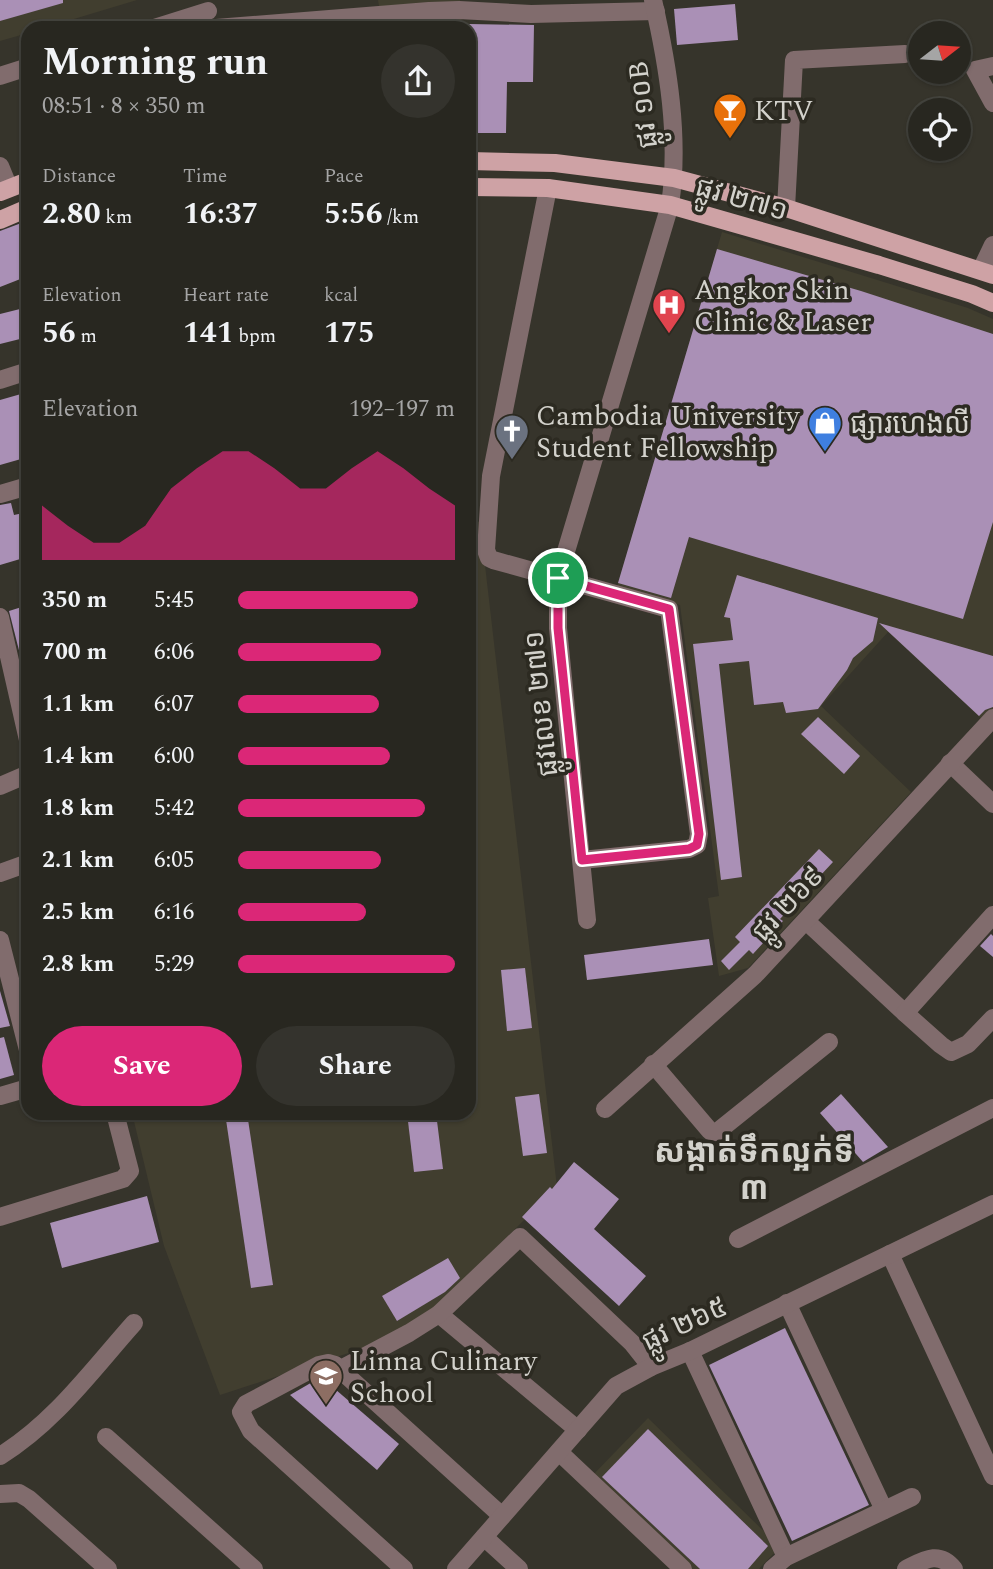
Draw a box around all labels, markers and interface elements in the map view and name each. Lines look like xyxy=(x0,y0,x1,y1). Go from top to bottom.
north arrow xyxy=(908,21,971,84)
map controls xyxy=(908,21,971,161)
text: Morning run xyxy=(42,34,268,92)
button: share xyxy=(381,44,455,118)
street label: ផ្លូវ ១០B xyxy=(617,58,672,151)
text: 08:51 · 8 × 350 m xyxy=(42,89,206,124)
place label: KTV xyxy=(754,90,813,133)
bar icon: KTV xyxy=(711,91,749,140)
button: locate xyxy=(908,98,971,161)
text: Distance xyxy=(42,162,116,191)
text: Time xyxy=(183,162,227,191)
text: Pace xyxy=(324,162,363,191)
street label: ផ្លូវ ២៧១ xyxy=(690,166,793,235)
text: 2.80 xyxy=(42,191,101,237)
text: 16:37 xyxy=(183,191,258,237)
text: 5:56 xyxy=(324,191,383,237)
text: km xyxy=(101,203,132,232)
text: /km xyxy=(383,203,419,232)
place label: Angkor Skin Clinic & Laser xyxy=(694,269,871,344)
text: Elevation xyxy=(42,281,122,310)
text: Heart rate xyxy=(183,281,269,310)
text: kcal xyxy=(324,281,358,310)
hospital icon: Angkor Skin Clinic & Laser xyxy=(650,286,688,335)
text: 56 xyxy=(42,310,76,356)
text: 141 xyxy=(183,310,234,356)
text: 175 xyxy=(324,310,375,356)
text: m xyxy=(76,322,97,351)
text: bpm xyxy=(234,322,276,351)
text: Elevation xyxy=(42,392,138,427)
text: 192–197 m xyxy=(349,392,455,427)
place label: Cambodia University Student Fellowship xyxy=(536,395,801,470)
place label: ផ្សារហេងលី xyxy=(850,403,970,446)
shop icon: ផ្សារហេងលី xyxy=(806,404,844,453)
church icon: Cambodia University Student Fellowship xyxy=(493,412,531,461)
pin xyxy=(528,548,588,608)
icon: arrive xyxy=(539,559,577,597)
text: 350 m xyxy=(42,583,107,618)
text: 5:45 xyxy=(154,583,194,618)
street label: ផ្លូវលេខ ២៧១ xyxy=(512,629,573,779)
text: 700 m xyxy=(42,635,107,670)
text: 6:06 xyxy=(154,635,194,670)
text: 1.1 km xyxy=(42,687,114,722)
text: 6:07 xyxy=(154,687,194,722)
text: 1.4 km xyxy=(42,739,114,774)
text: 6:00 xyxy=(154,739,194,774)
text: 1.8 km xyxy=(42,791,114,826)
text: 5:42 xyxy=(154,791,194,826)
text: 2.1 km xyxy=(42,843,114,878)
text: 6:05 xyxy=(154,843,194,878)
street label: ផ្លូវ ២៦៩ xyxy=(742,856,836,953)
text: 2.5 km xyxy=(42,895,114,930)
text: 6:16 xyxy=(154,895,194,930)
text: 2.8 km xyxy=(42,947,114,982)
text: 5:29 xyxy=(154,947,194,982)
button: Save xyxy=(42,1026,242,1106)
button: Share xyxy=(256,1026,455,1106)
district label: សង្កាត់ទឹកល្អក់ទី ៣ xyxy=(654,1128,854,1214)
street label: ផ្លូវ ២៦៥ xyxy=(635,1286,736,1365)
place label: Linna Culinary School xyxy=(350,1340,539,1415)
school or university icon: Linna Culinary School xyxy=(307,1357,345,1406)

